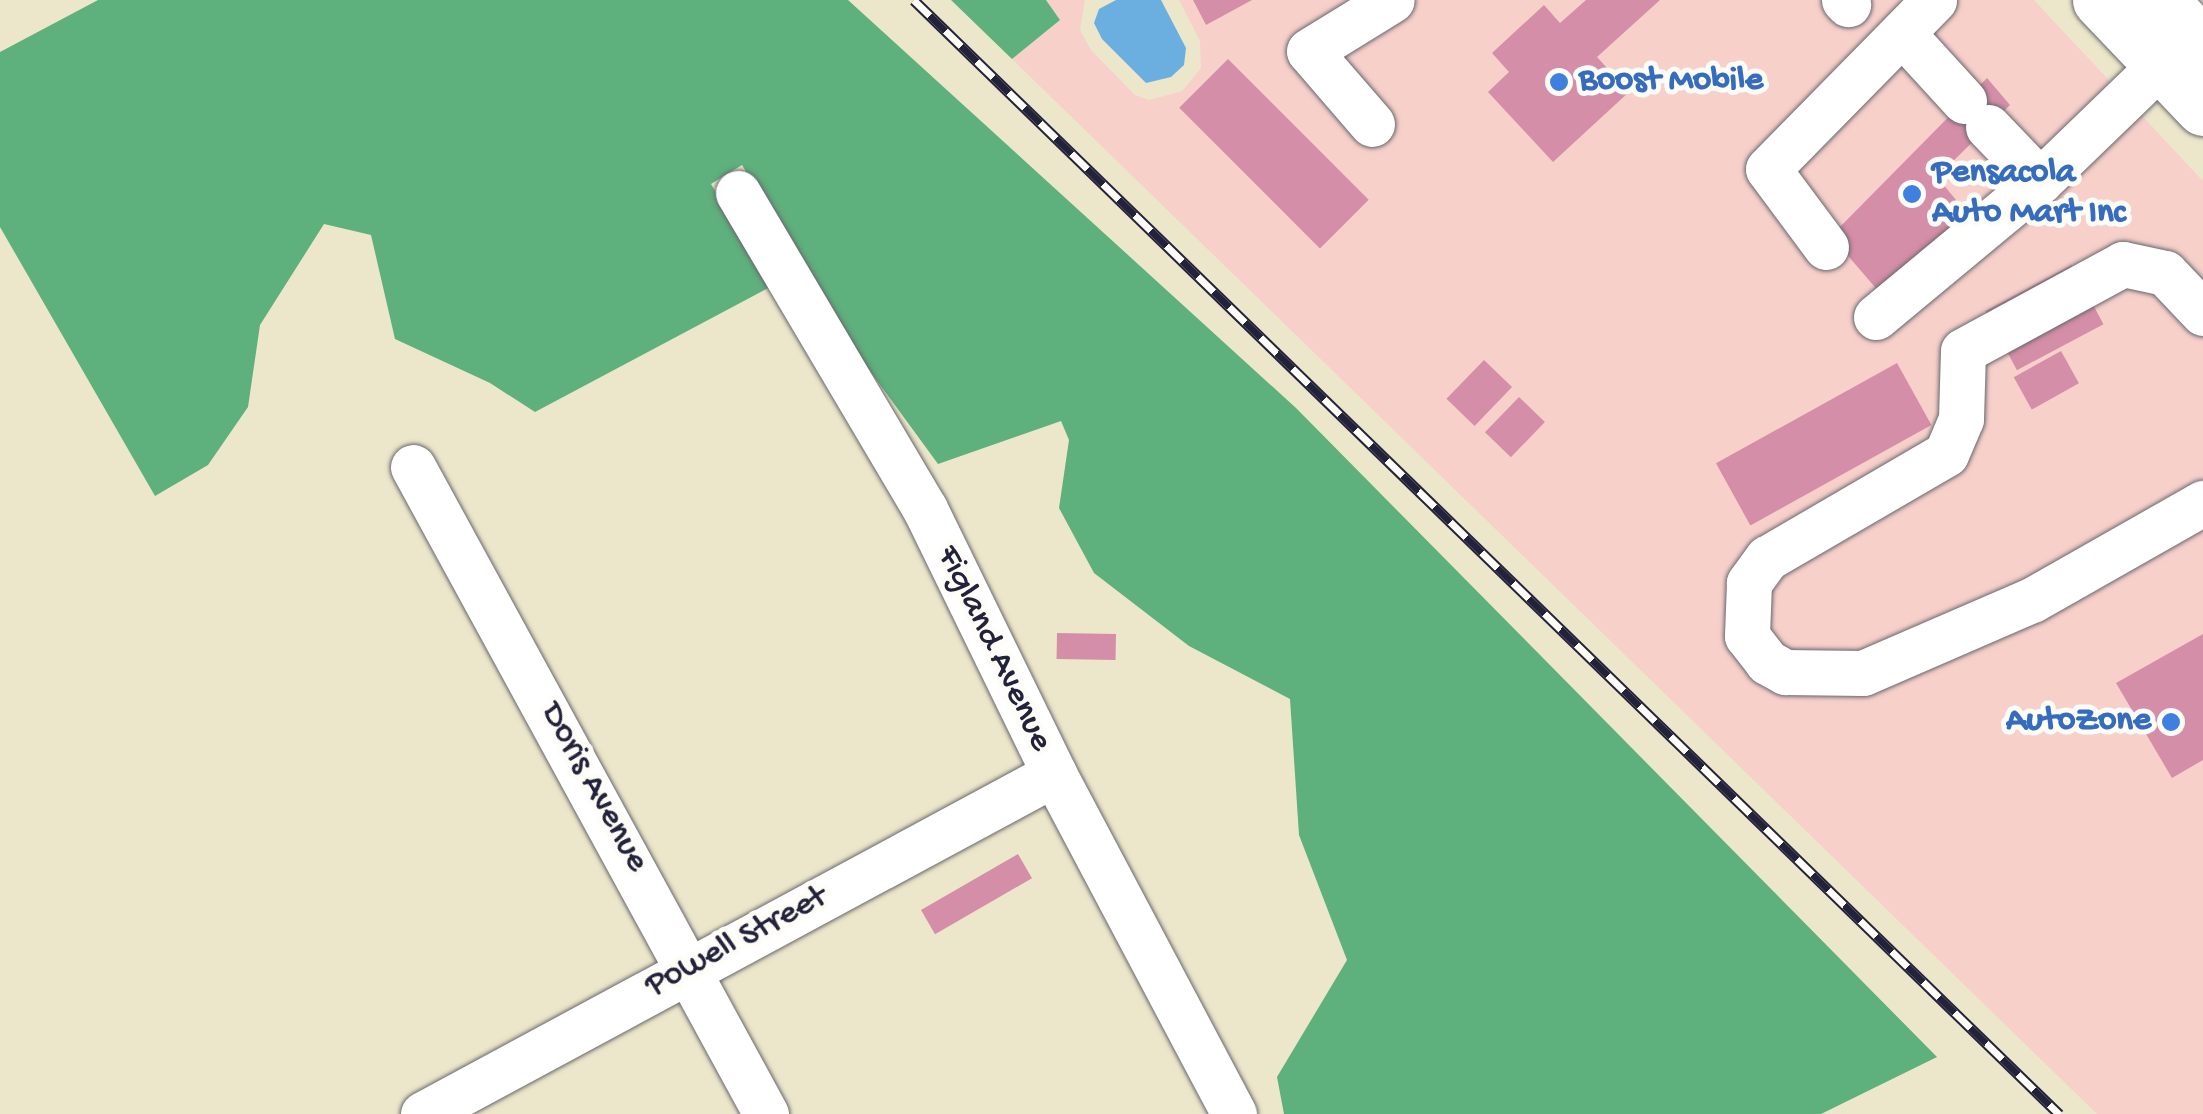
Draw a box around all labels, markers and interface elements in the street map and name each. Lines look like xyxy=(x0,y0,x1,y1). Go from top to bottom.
place label: Boost Mobile xyxy=(1579,61,1763,103)
marker: Boost Mobile xyxy=(1548,71,1570,93)
place label: Pensacola Auto Mart Inc xyxy=(1932,153,2125,235)
marker: Pensacola Auto Mart Inc xyxy=(1901,183,1923,205)
street label: Figland Avenue xyxy=(925,539,1061,759)
street label: Doris Avenue xyxy=(529,696,657,880)
place label: AutoZone xyxy=(2006,701,2151,743)
marker: AutoZone xyxy=(2160,711,2182,733)
street label: Powell Street xyxy=(639,878,835,1008)

